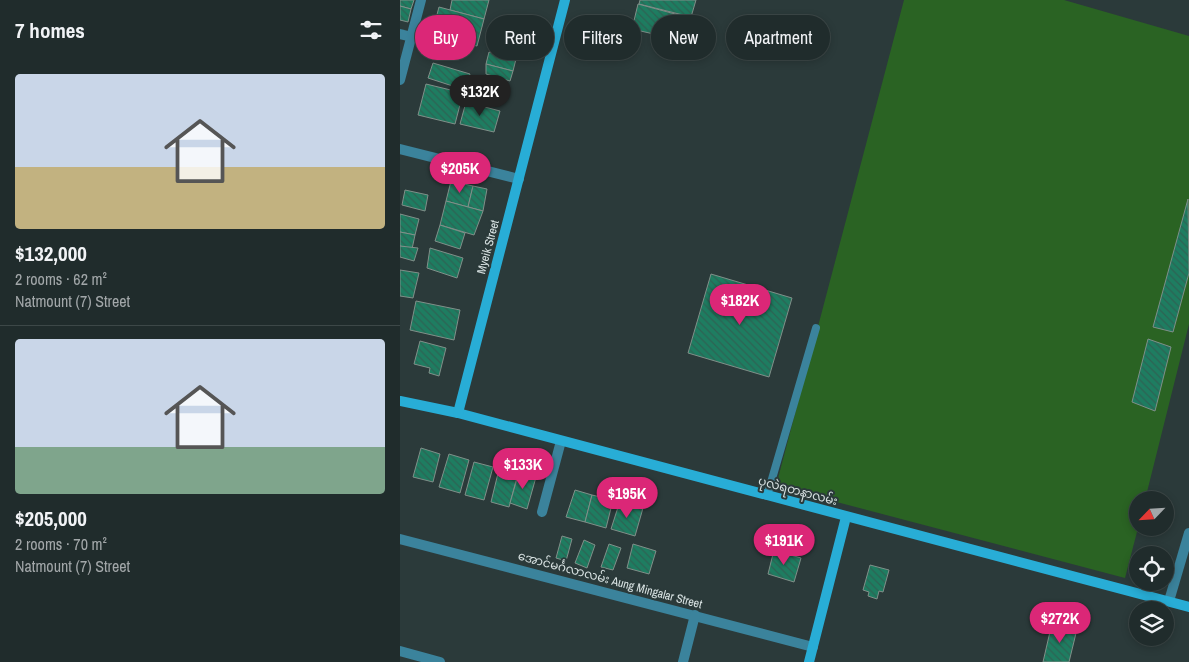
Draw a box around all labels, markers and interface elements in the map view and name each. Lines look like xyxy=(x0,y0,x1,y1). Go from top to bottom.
chip: Buy xyxy=(415,15,476,60)
chip: Rent xyxy=(486,15,554,60)
chip: Filters xyxy=(564,15,641,60)
chip: New xyxy=(651,15,716,60)
chip: Apartment xyxy=(726,15,830,60)
text: 7 homes xyxy=(15,16,85,45)
icon: filters xyxy=(357,16,385,44)
pin: $132K xyxy=(445,74,515,117)
text: $132K xyxy=(461,80,499,102)
icon: home xyxy=(155,106,245,196)
pin: $205K xyxy=(425,152,495,194)
text: $205K xyxy=(441,157,479,179)
street label: Myeik Street xyxy=(473,218,503,276)
text: $132,000 xyxy=(15,239,87,268)
text: 2 rooms · 62 m² xyxy=(15,268,107,290)
pin: $182K xyxy=(705,284,775,326)
text: $182K xyxy=(721,289,759,311)
text: Natmount (7) Street xyxy=(15,290,130,312)
icon: home xyxy=(155,372,245,462)
pin: $133K xyxy=(488,448,558,490)
text: $133K xyxy=(504,453,542,475)
street label: ပုလဲရတနာလမ်း xyxy=(756,472,840,511)
pin: $195K xyxy=(592,476,662,519)
text: $195K xyxy=(608,482,646,504)
north arrow xyxy=(1129,491,1174,536)
map controls xyxy=(1129,491,1174,646)
text: $205,000 xyxy=(15,504,87,533)
pin: $191K xyxy=(749,524,819,566)
text: $191K xyxy=(765,529,803,551)
text: 2 rooms · 70 m² xyxy=(15,533,107,555)
button: locate xyxy=(1129,546,1174,591)
street label: အောင်မင်္ဂလာလမ်း Aung Mingalar Street xyxy=(516,547,704,612)
text: Natmount (7) Street xyxy=(15,555,130,577)
button: layers xyxy=(1129,601,1174,646)
pin: $272K xyxy=(1025,602,1095,644)
text: $272K xyxy=(1041,607,1079,629)

